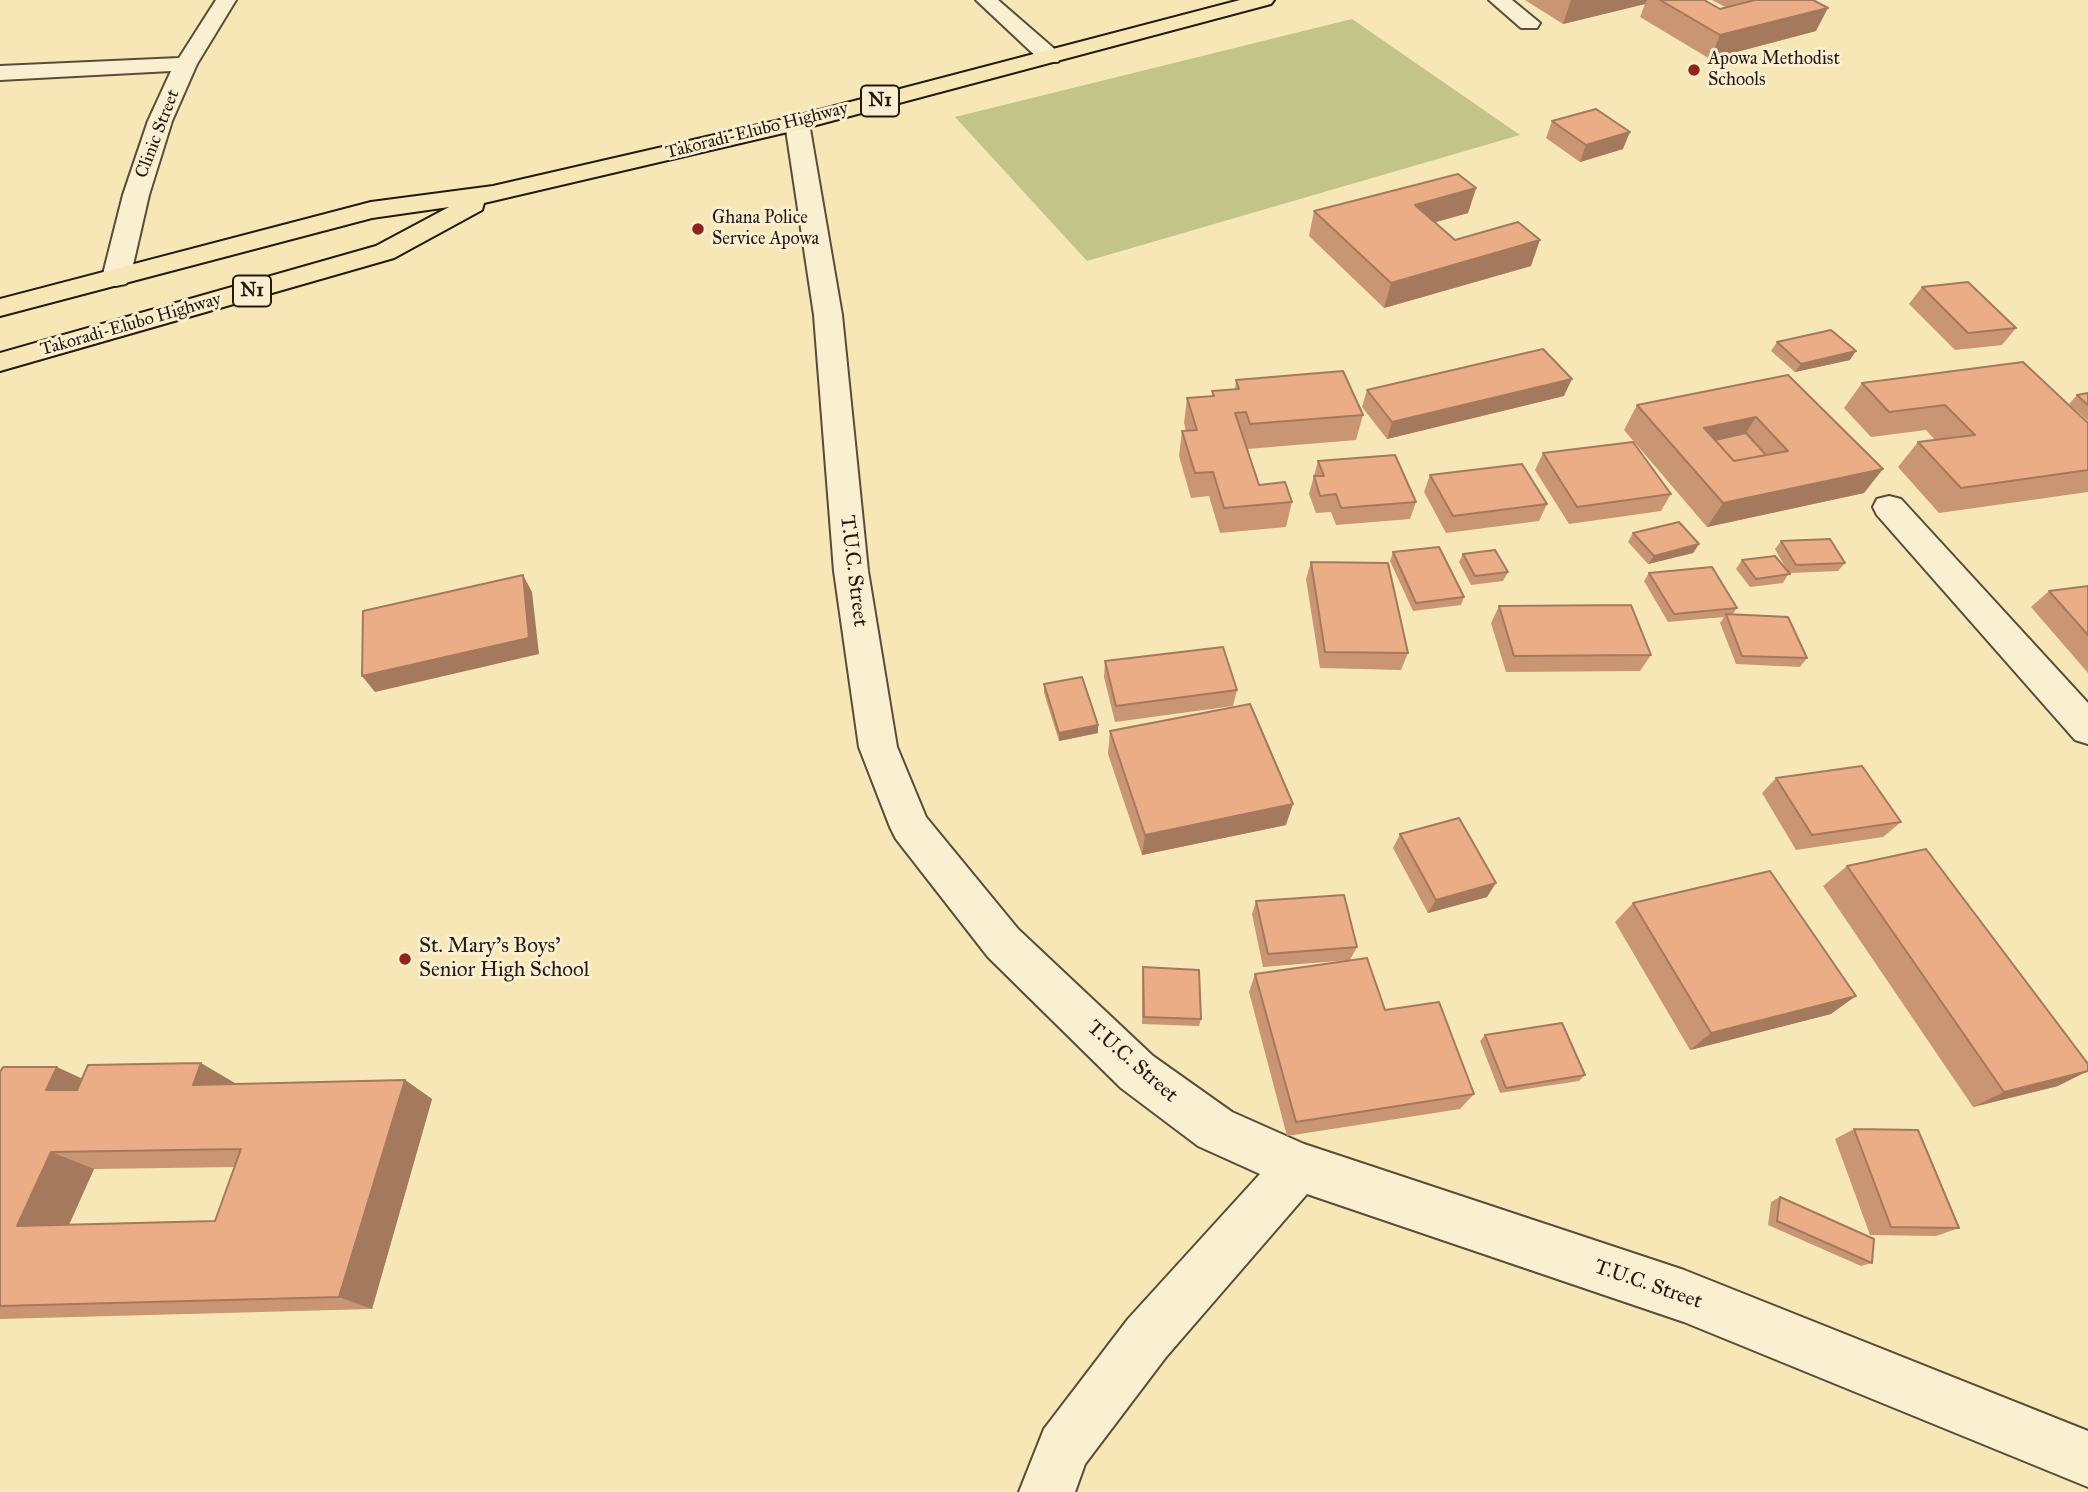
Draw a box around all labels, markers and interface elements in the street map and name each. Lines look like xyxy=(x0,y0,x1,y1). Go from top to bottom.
place label: Apowa Methodist Schools xyxy=(1708,49,1840,92)
marker: Apowa Methodist Schools xyxy=(1686,62,1702,78)
road number: N1 xyxy=(861,86,899,116)
street label: Clinic Street xyxy=(131,87,185,181)
street label: Takoradi-Elubo Highway xyxy=(664,98,850,164)
place label: Ghana Police Service Apowa xyxy=(712,208,819,250)
marker: Ghana Police Service Apowa xyxy=(690,221,706,237)
road number: N1 xyxy=(233,276,271,306)
street label: Takoradi-Elubo Highway xyxy=(38,289,224,361)
street label: T.U.C. Street xyxy=(834,514,872,628)
place label: St. Mary's Boys' Senior High School xyxy=(419,934,589,984)
marker: St. Mary's Boys' Senior High School xyxy=(397,951,413,967)
street label: T.U.C. Street xyxy=(1081,1016,1183,1108)
street label: T.U.C. Street xyxy=(1591,1255,1705,1315)

